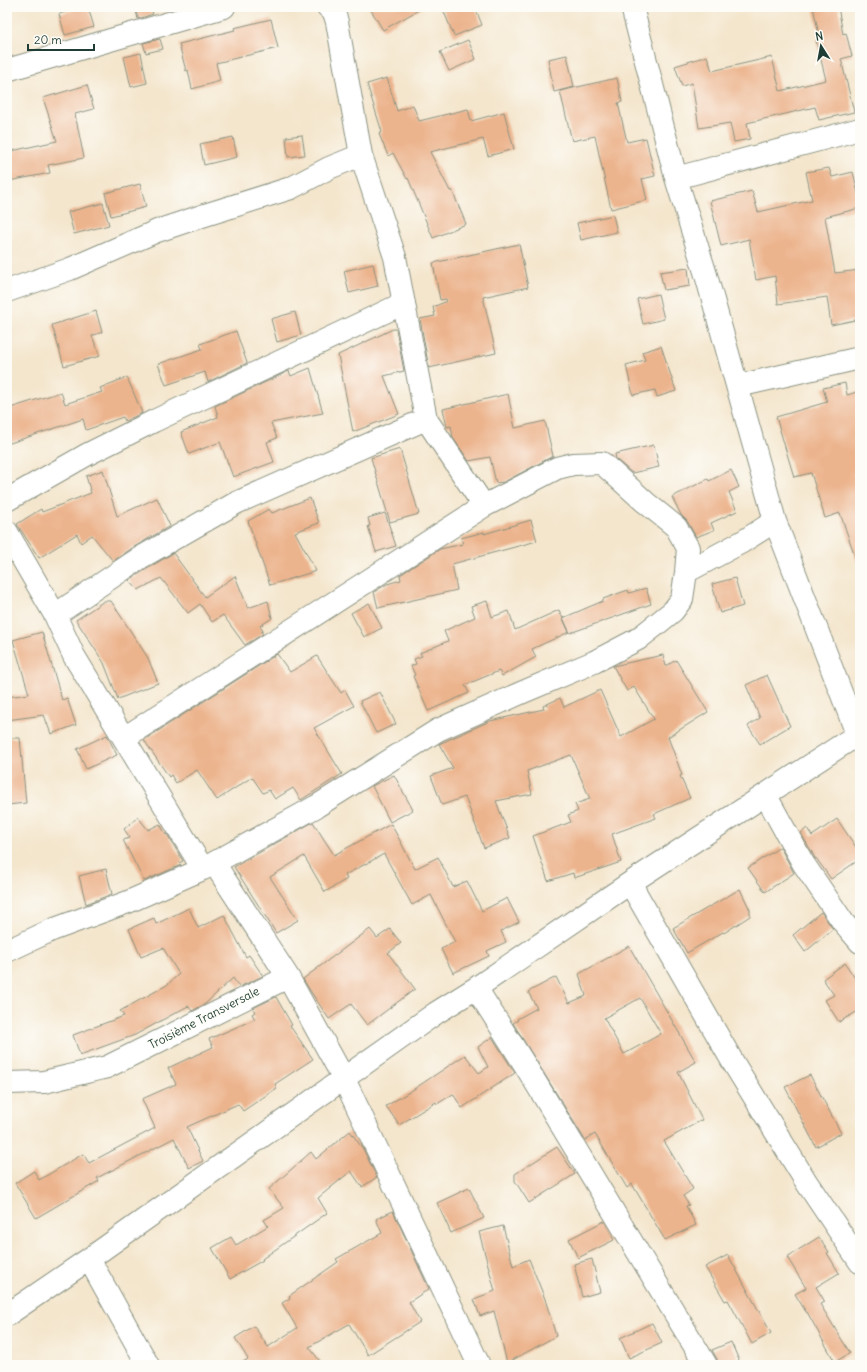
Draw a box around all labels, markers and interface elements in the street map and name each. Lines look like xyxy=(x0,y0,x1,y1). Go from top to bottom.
scale bar xyxy=(28,26,94,52)
north arrow xyxy=(801,26,841,66)
text: N xyxy=(814,29,824,44)
text: 20 m xyxy=(34,32,62,47)
street label: Troisième Transversale xyxy=(146,983,262,1052)

